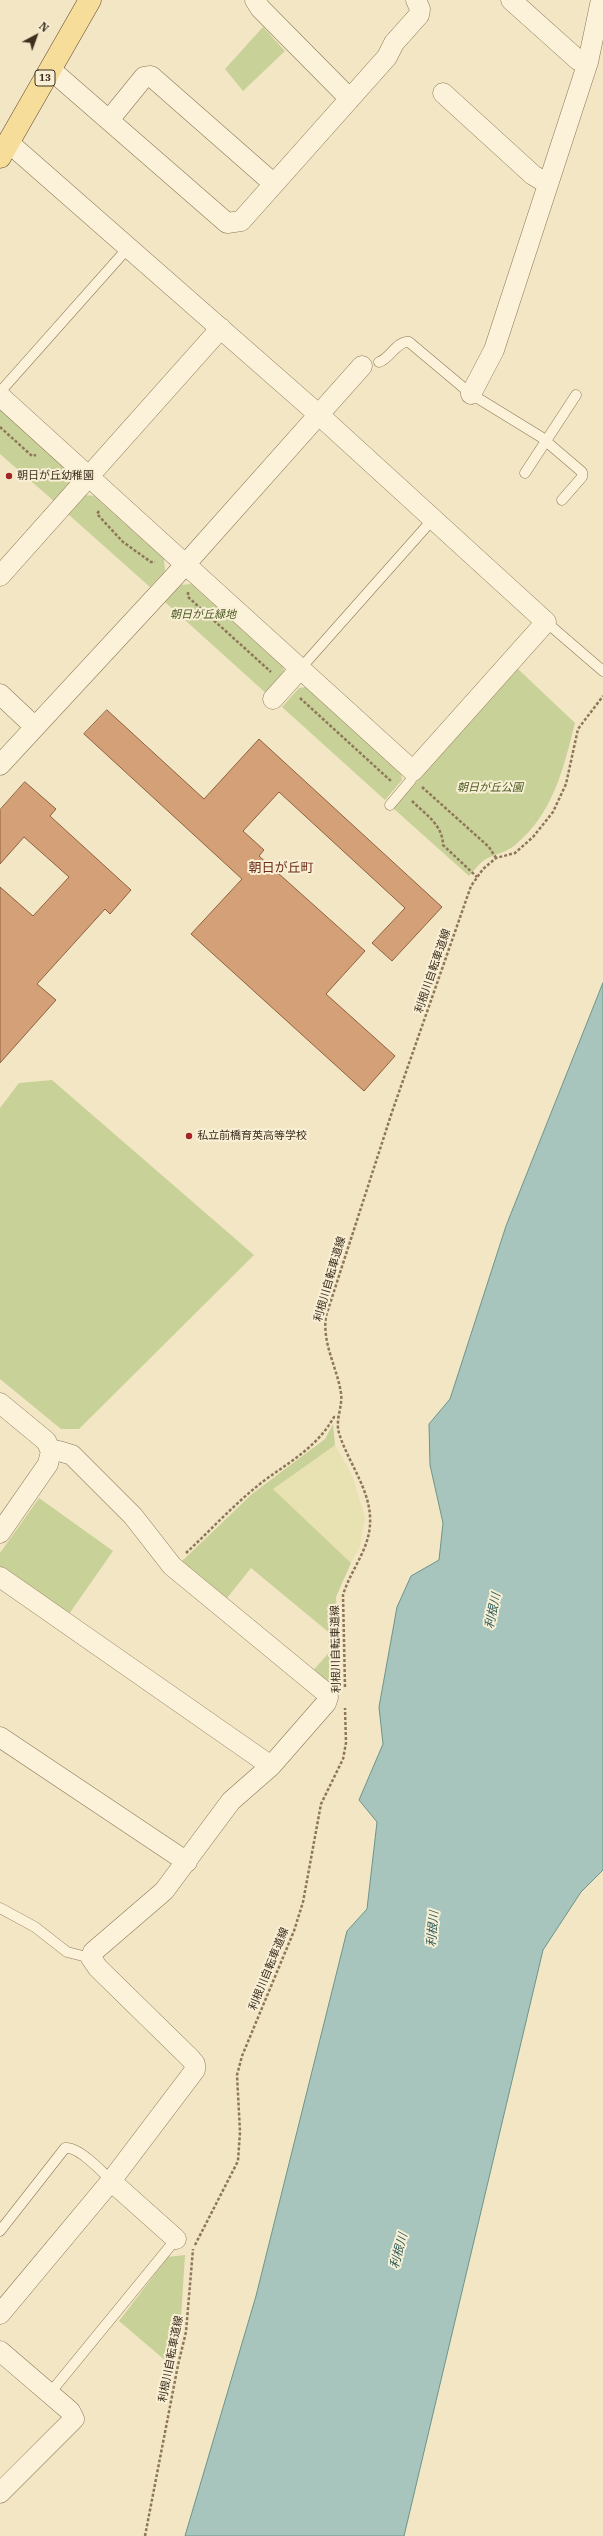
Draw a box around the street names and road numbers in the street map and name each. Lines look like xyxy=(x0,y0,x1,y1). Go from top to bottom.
road number: 13 xyxy=(35,70,55,86)
street label: 利根川自転車道線 xyxy=(412,927,454,1015)
street label: 利根川自転車道線 xyxy=(312,1235,348,1323)
street label: 利根川自転車道線 xyxy=(329,1605,343,1693)
street label: 利根川自転車道線 xyxy=(246,1926,292,2012)
street label: 利根川自転車道線 xyxy=(156,2315,186,2403)

